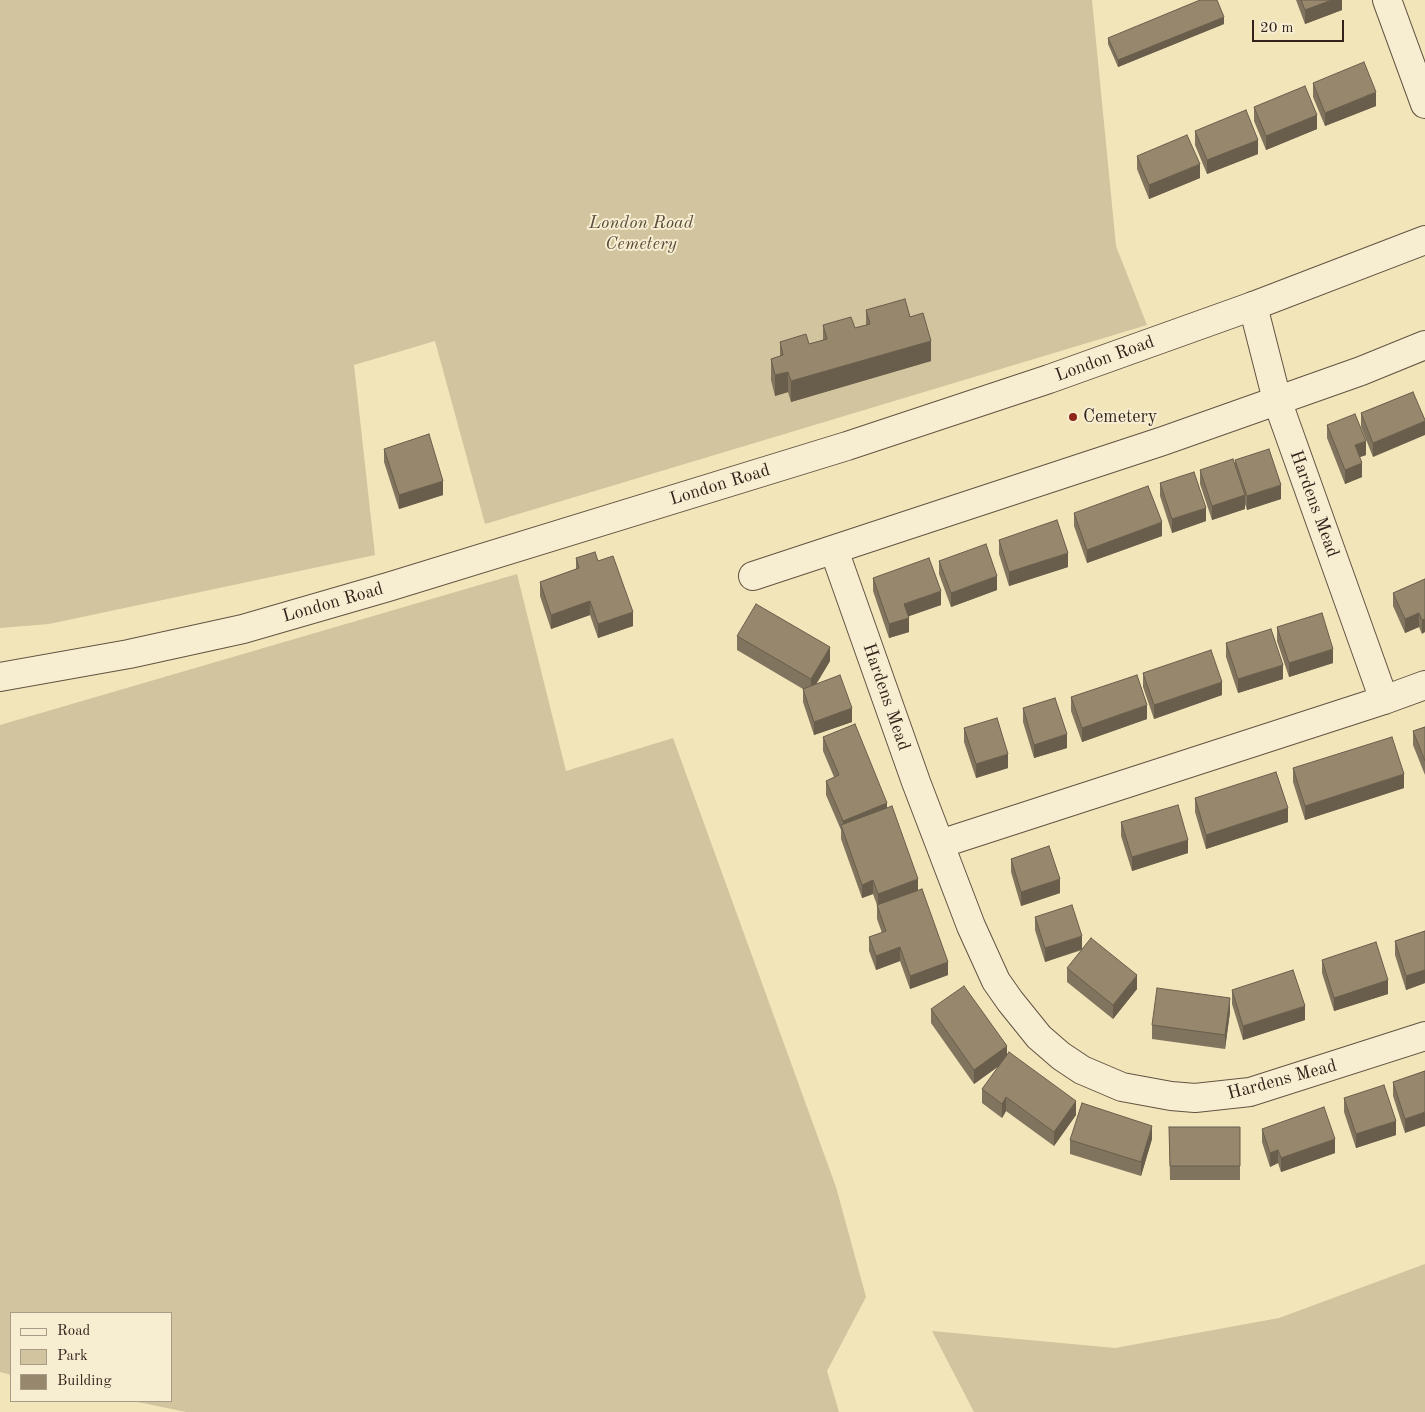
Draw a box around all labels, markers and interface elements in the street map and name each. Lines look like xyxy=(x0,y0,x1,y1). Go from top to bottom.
scale bar xyxy=(1255,10,1348,42)
text: 20 m xyxy=(1260,21,1294,36)
park label: London Road Cemetery xyxy=(589,212,693,254)
street label: London Road xyxy=(1052,331,1158,387)
place label: Cemetery xyxy=(1083,406,1157,428)
marker: Cemetery xyxy=(1067,411,1079,423)
street label: Hardens Mead xyxy=(1285,448,1343,560)
street label: London Road xyxy=(667,459,773,511)
street label: London Road xyxy=(280,578,386,628)
street label: Hardens Mead xyxy=(857,640,915,754)
street label: Hardens Mead xyxy=(1225,1055,1339,1105)
legend xyxy=(10,1312,172,1402)
text: Road xyxy=(57,1324,90,1339)
text: Park xyxy=(57,1349,88,1364)
text: Building xyxy=(57,1374,112,1389)

